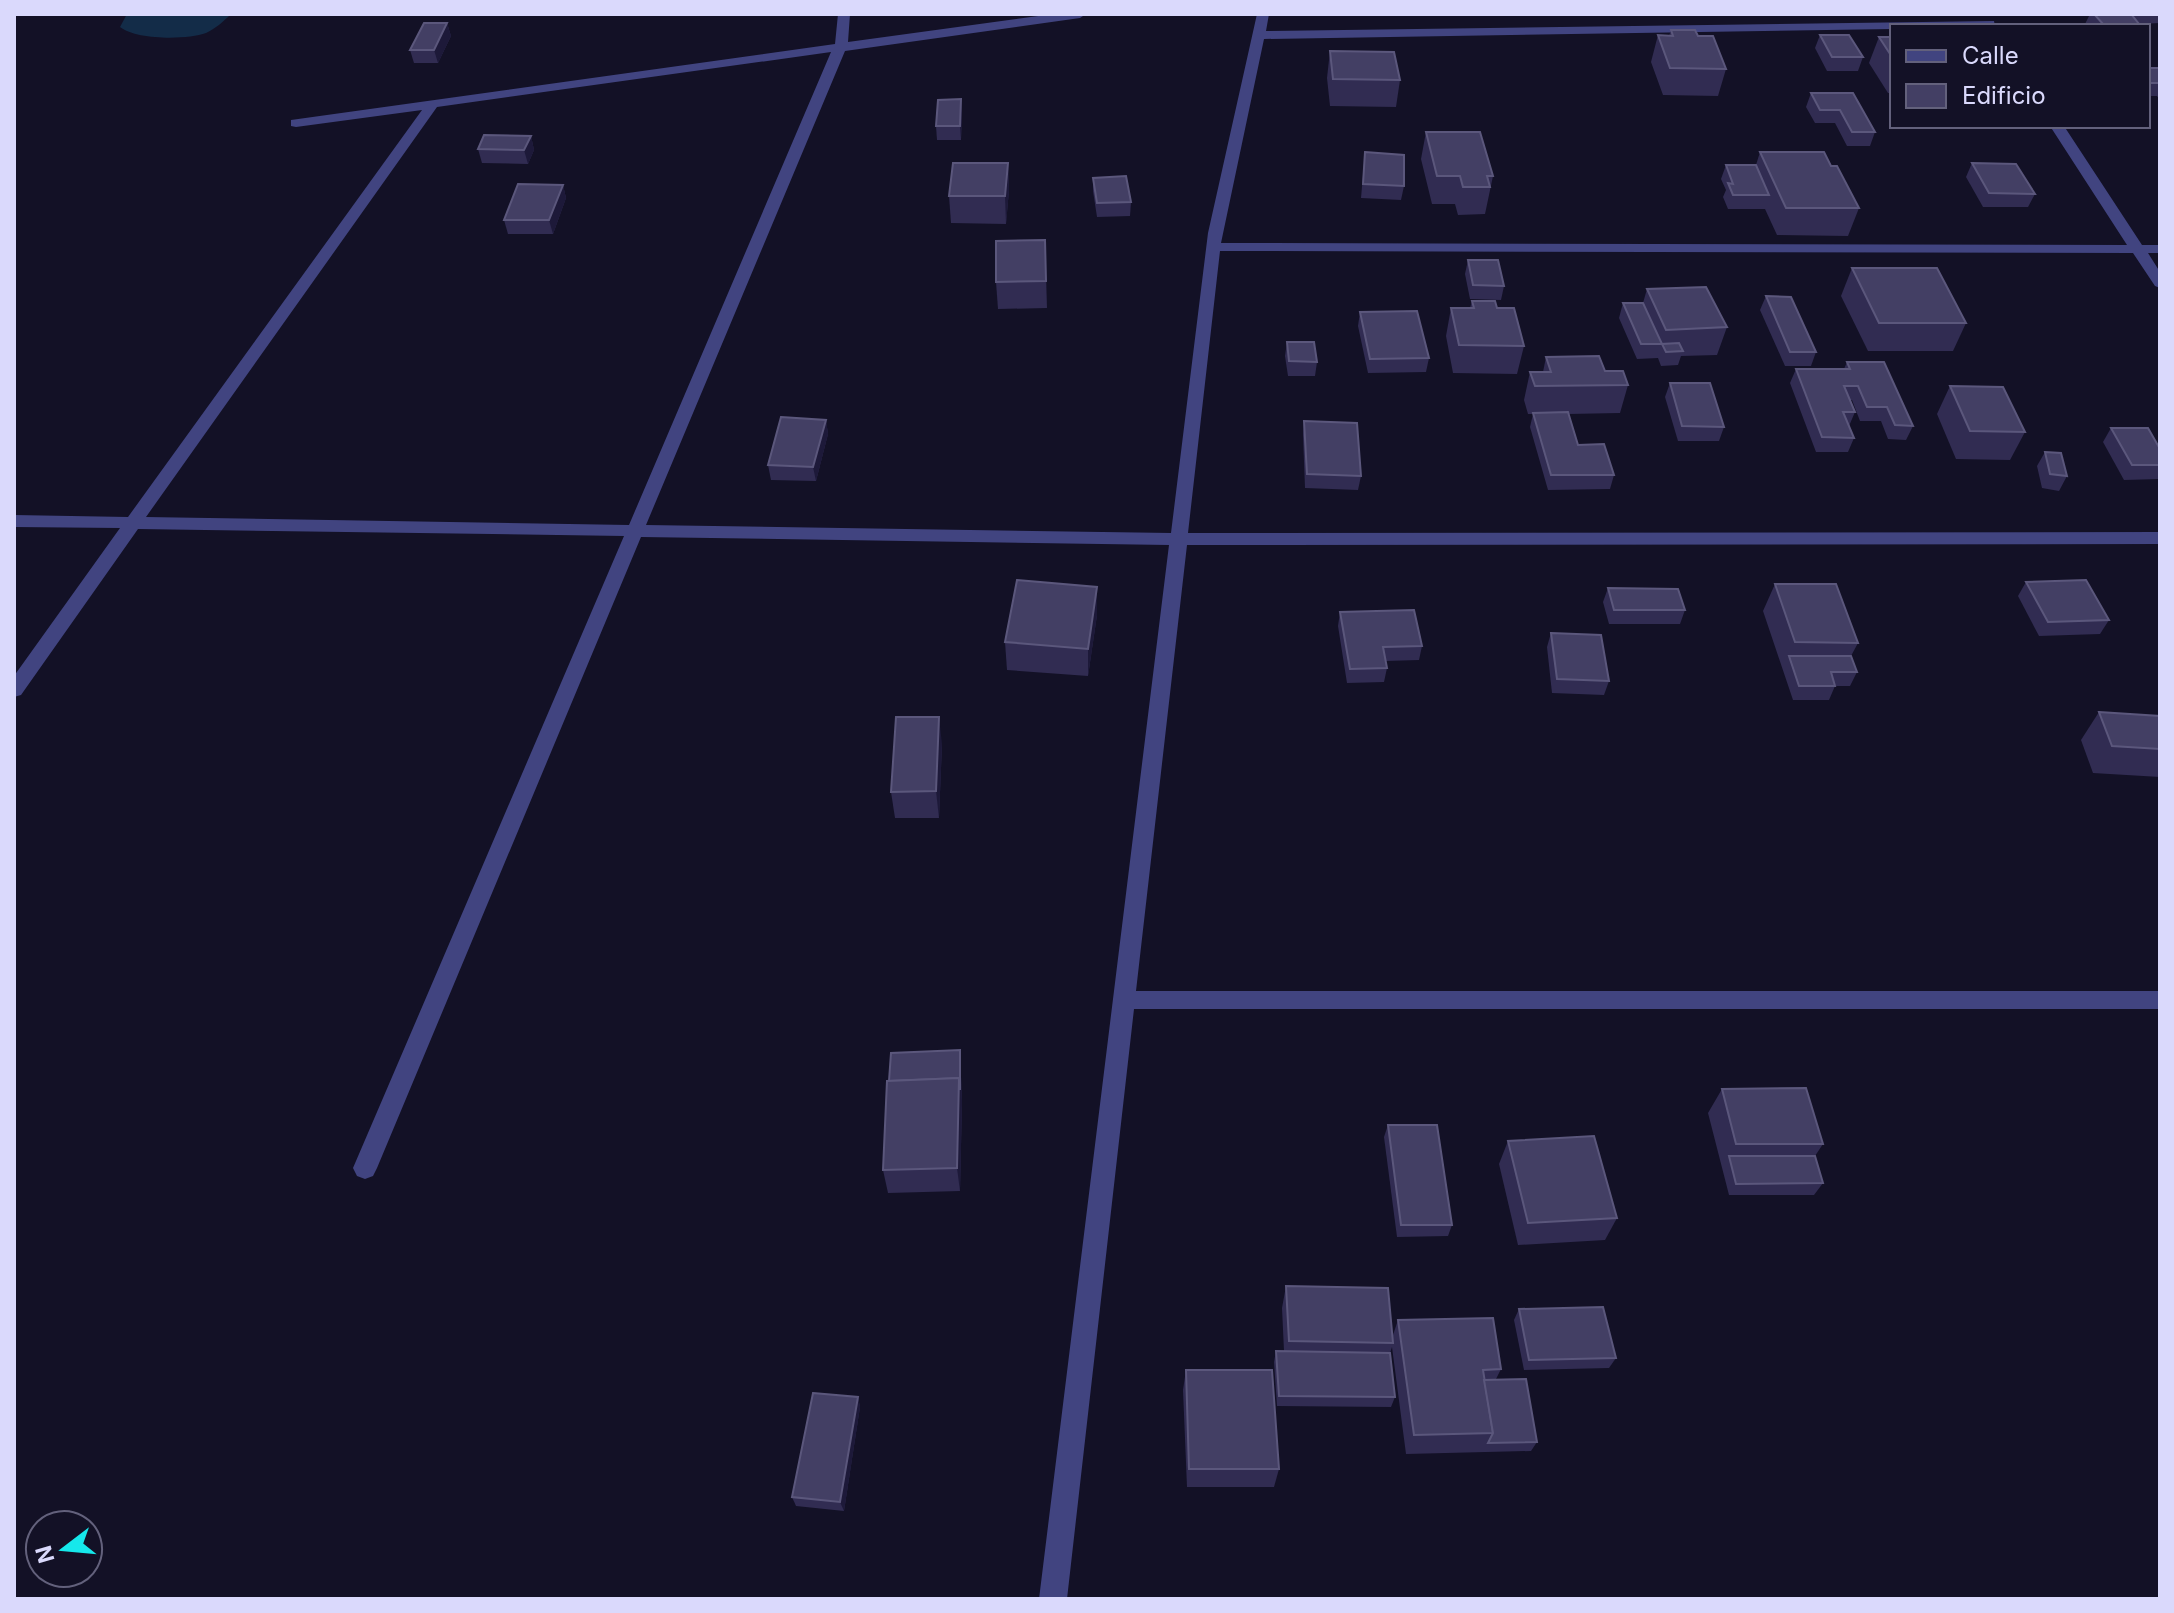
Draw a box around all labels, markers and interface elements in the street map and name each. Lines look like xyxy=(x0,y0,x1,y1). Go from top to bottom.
legend xyxy=(1890,24,2150,128)
text: Calle xyxy=(1962,41,2019,70)
text: Edificio xyxy=(1962,81,2046,110)
north arrow xyxy=(24,1509,104,1589)
text: N xyxy=(30,1543,60,1566)

